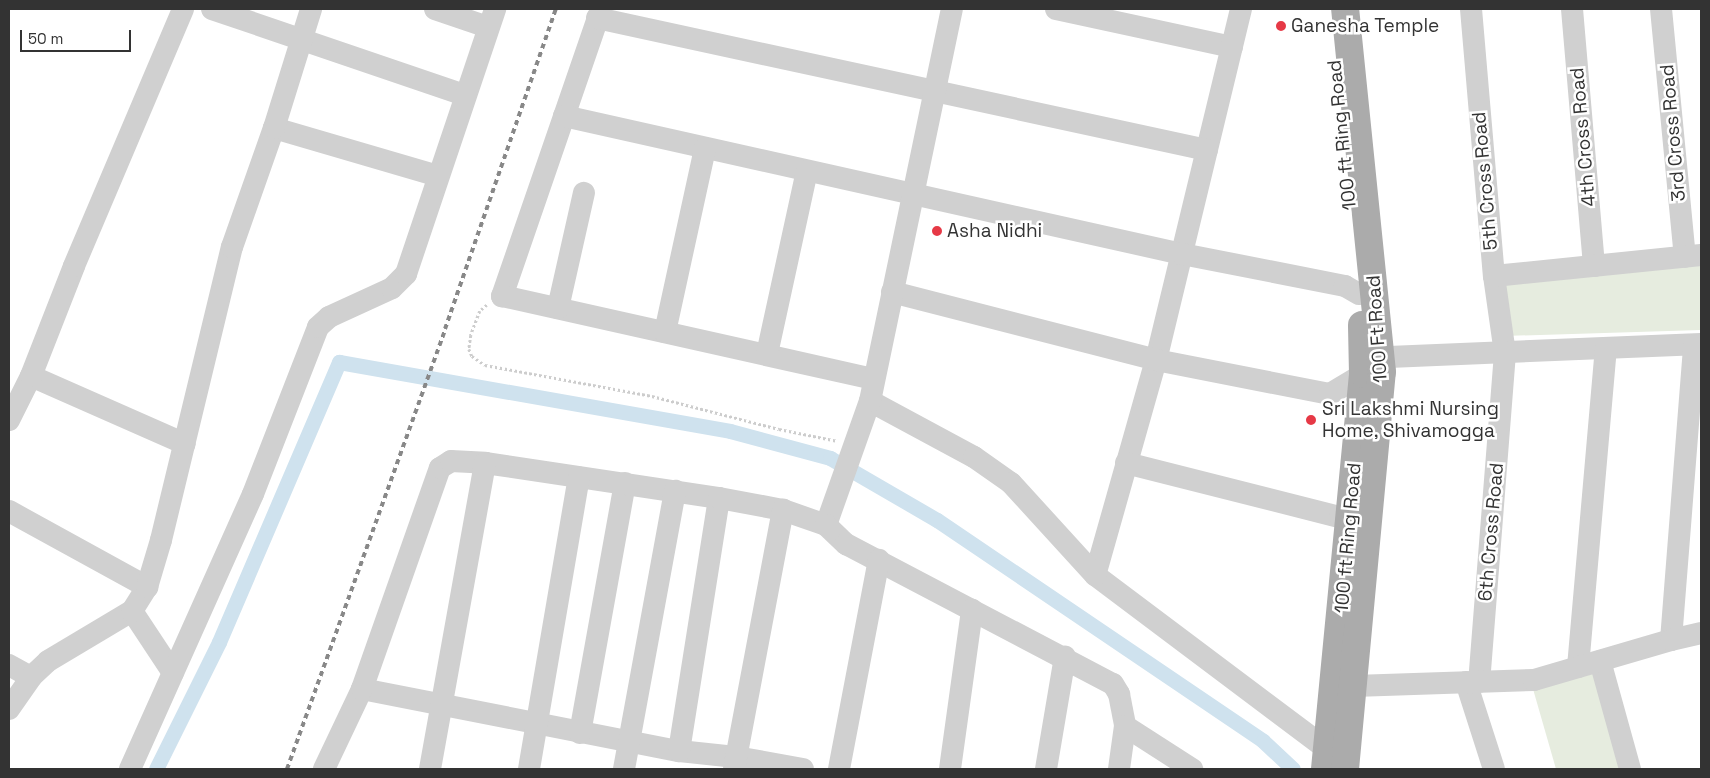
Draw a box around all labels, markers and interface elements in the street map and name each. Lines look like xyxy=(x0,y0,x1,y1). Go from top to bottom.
place label: Ganesha Temple xyxy=(1291,15,1440,37)
scale bar xyxy=(22,20,134,52)
marker: Ganesha Temple xyxy=(1275,20,1287,32)
text: 50 m xyxy=(28,29,63,48)
street label: 100 ft Ring Road xyxy=(1323,59,1361,211)
street label: 3rd Cross Road xyxy=(1656,63,1690,203)
street label: 4th Cross Road xyxy=(1566,67,1600,207)
street label: 5th Cross Road xyxy=(1468,111,1502,251)
place label: Asha Nidhi xyxy=(947,220,1042,242)
marker: Asha Nidhi xyxy=(931,225,943,237)
street label: 100 Ft Road xyxy=(1362,274,1392,384)
place label: Sri Lakshmi Nursing Home, Shivamogga xyxy=(1322,398,1499,442)
marker: Sri Lakshmi Nursing Home, Shivamogga xyxy=(1304,413,1318,427)
street label: 100 ft Ring Road xyxy=(1330,462,1366,614)
street label: 6th Cross Road xyxy=(1474,462,1508,602)

